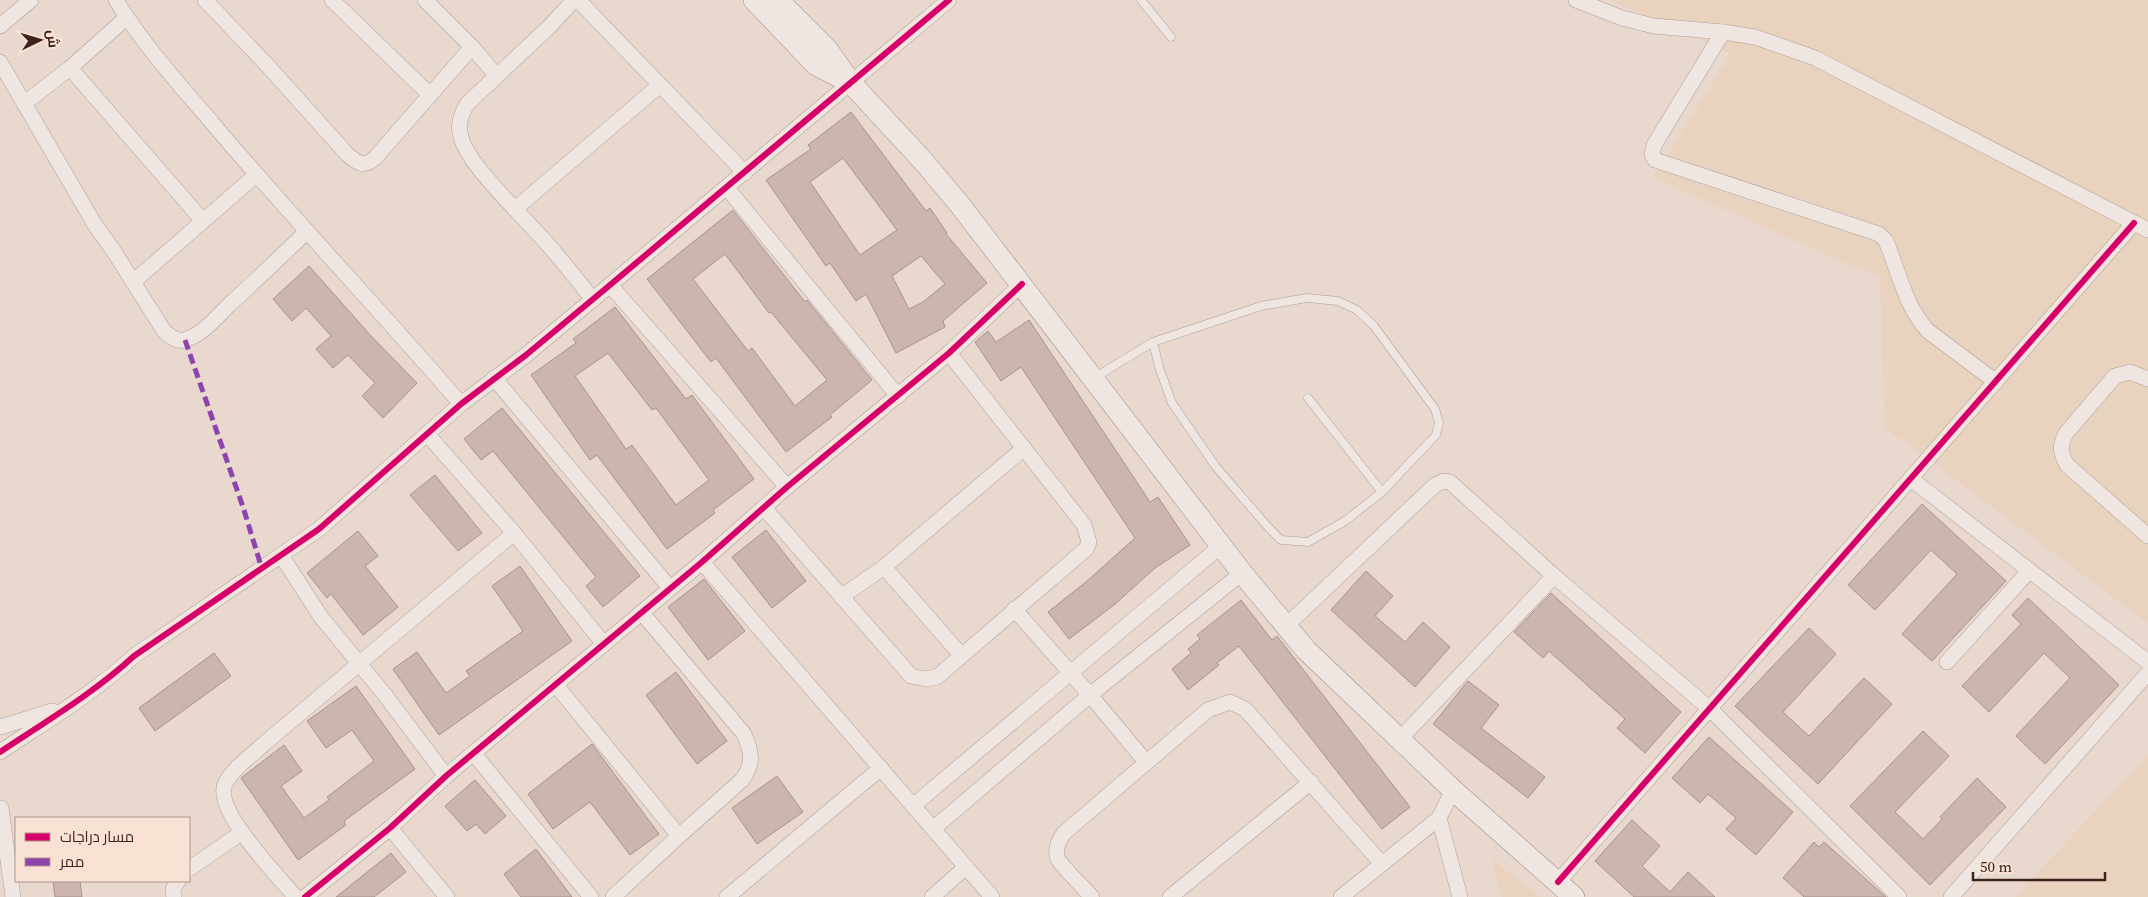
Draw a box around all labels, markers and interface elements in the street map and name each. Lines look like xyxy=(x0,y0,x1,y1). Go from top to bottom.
north arrow xyxy=(15,15,65,65)
text: ش xyxy=(42,29,64,49)
legend xyxy=(15,817,190,882)
text: مسار دراجات xyxy=(60,826,134,847)
scale bar xyxy=(1973,850,2106,882)
text: ممر xyxy=(59,851,84,872)
text: 50 m xyxy=(1980,856,2012,877)

